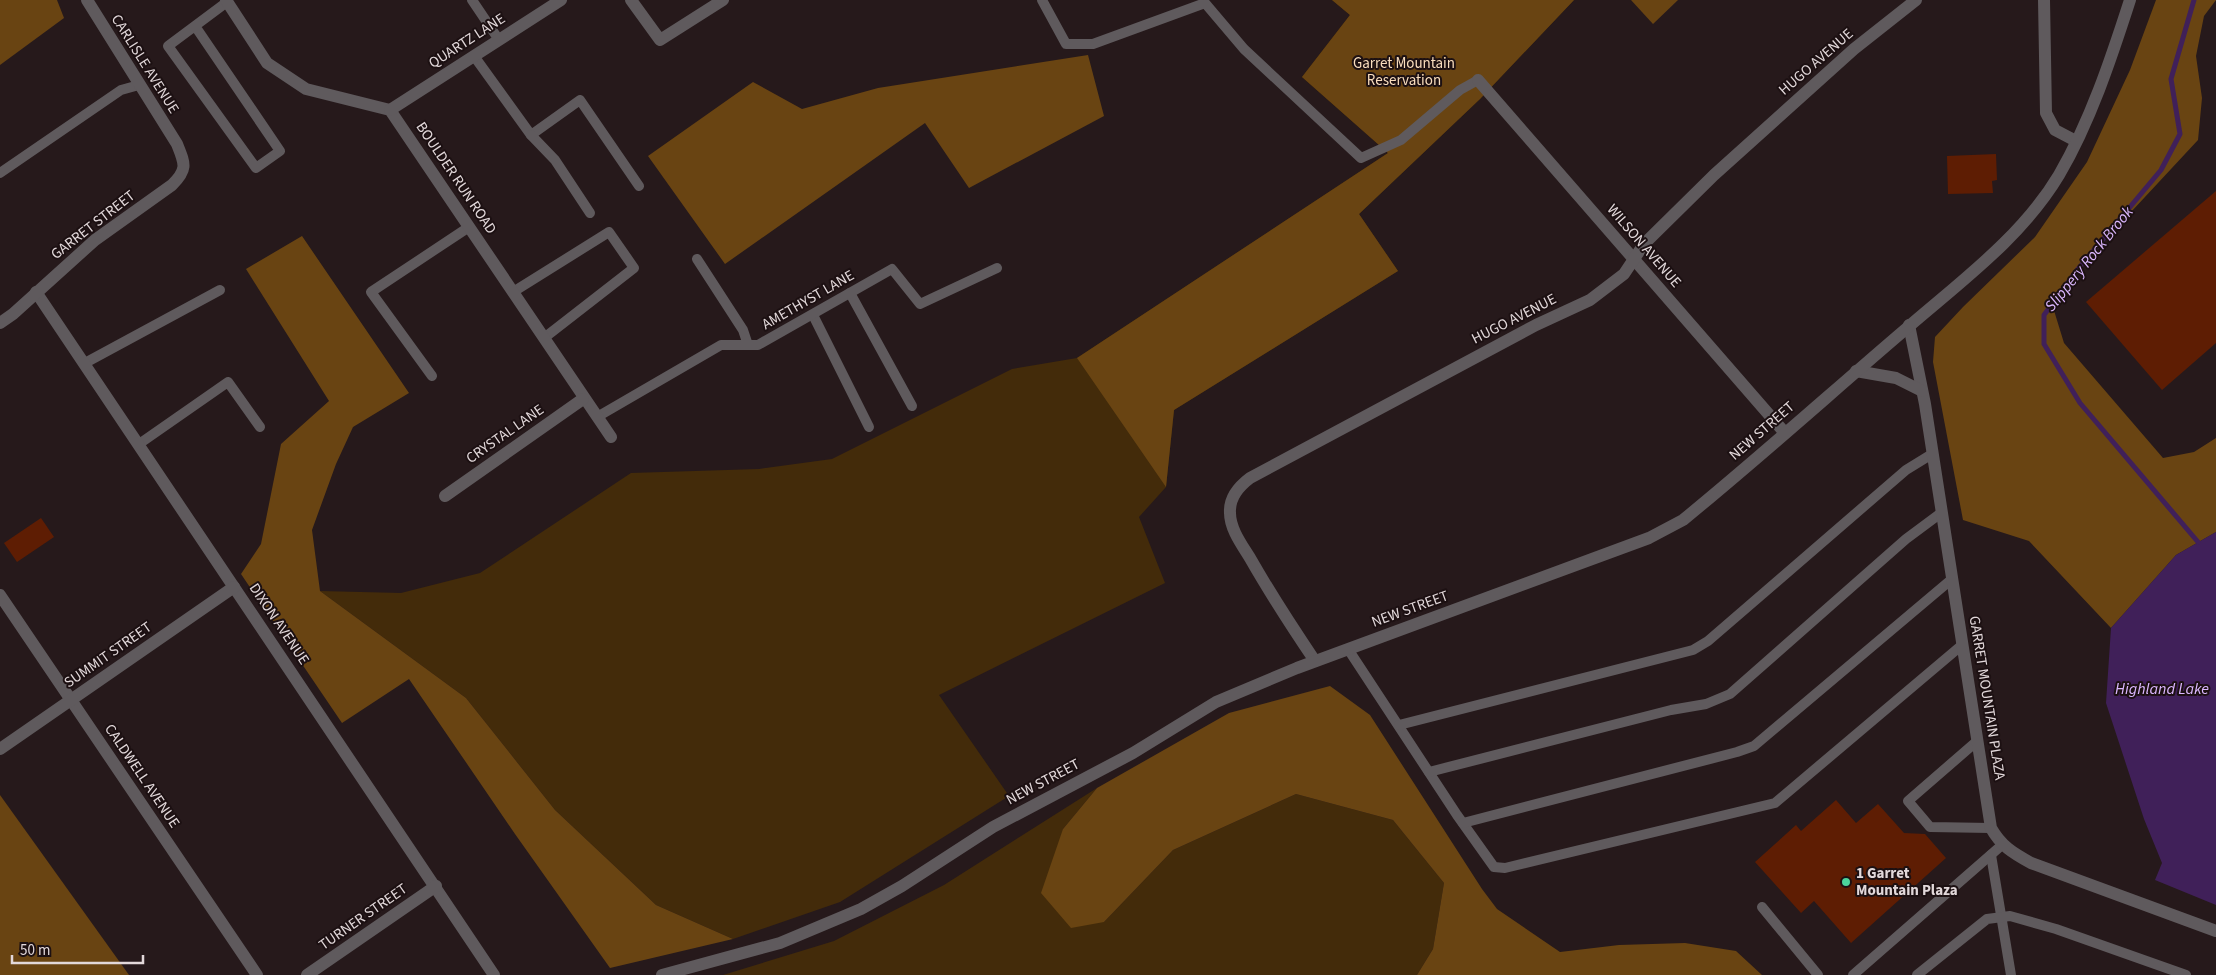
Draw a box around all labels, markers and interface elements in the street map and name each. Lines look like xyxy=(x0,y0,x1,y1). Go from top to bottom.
street label: QUARTZ LANE xyxy=(425,8,509,74)
street label: CARLISLE AVENUE xyxy=(106,10,184,118)
street label: HUGO AVENUE xyxy=(1774,24,1858,100)
park label: Garret Mountain Reservation xyxy=(1353,53,1455,91)
street label: BOULDER RUN ROAD xyxy=(411,118,501,238)
street label: GARRET STREET xyxy=(47,185,139,265)
street label: WILSON AVENUE xyxy=(1602,200,1686,292)
water label: Slippery Rock Brook xyxy=(2040,201,2139,316)
street label: AMETHYST LANE xyxy=(758,265,858,335)
street label: HUGO AVENUE xyxy=(1468,289,1560,349)
street label: NEW STREET xyxy=(1725,397,1799,465)
street label: CRYSTAL LANE xyxy=(462,399,548,469)
street label: DIXON AVENUE xyxy=(244,579,314,669)
street label: NEW STREET xyxy=(1369,585,1451,633)
street label: GARRET MOUNTAIN PLAZA xyxy=(1964,614,2010,782)
street label: SUMMIT STREET xyxy=(60,617,156,693)
water label: Highland Lake xyxy=(2115,678,2209,700)
street label: CALDWELL AVENUE xyxy=(99,720,185,832)
street label: NEW STREET xyxy=(1003,754,1083,810)
place label: 1 Garret Mountain Plaza xyxy=(1856,863,1958,901)
marker: 1 Garret Mountain Plaza xyxy=(1840,876,1852,888)
street label: TURNER STREET xyxy=(315,879,411,955)
scale bar xyxy=(12,932,144,964)
text: 50 m xyxy=(20,940,50,961)

